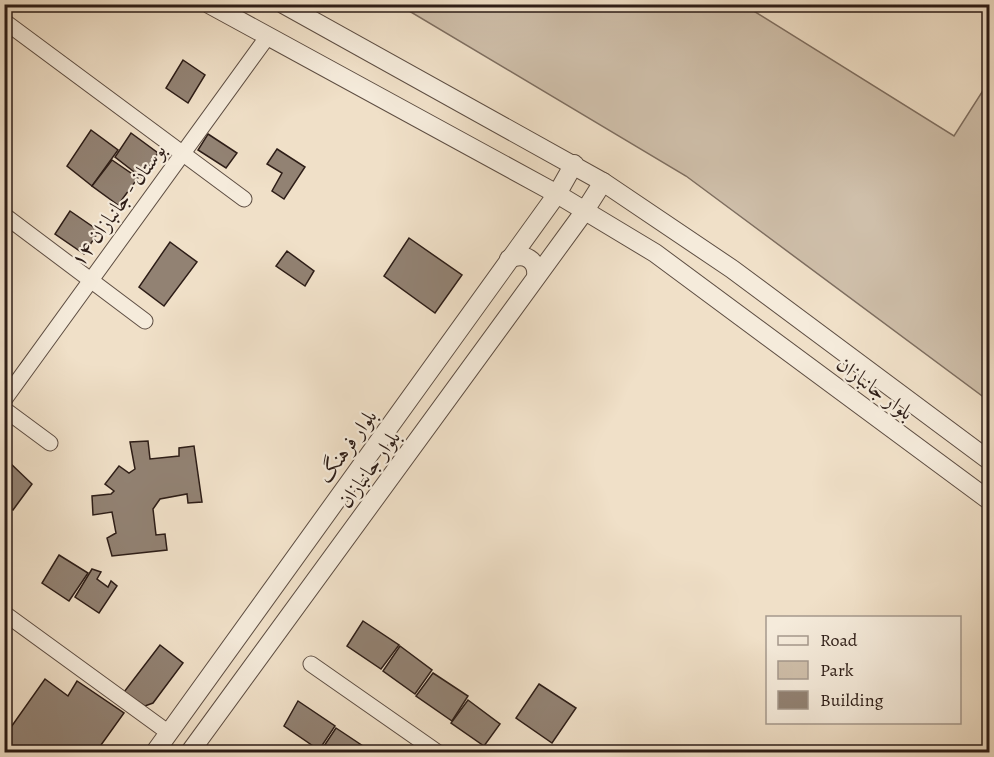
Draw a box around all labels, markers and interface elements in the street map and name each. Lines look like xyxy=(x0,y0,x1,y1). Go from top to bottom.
street label: بوستان - جانبازان ۱۴ xyxy=(64,138,172,272)
street label: بلوار جانبازان xyxy=(831,350,919,426)
street label: بلوار فرهنگ xyxy=(311,403,383,489)
street label: بلوار جانبازان xyxy=(331,424,407,514)
legend xyxy=(766,616,961,724)
text: Road xyxy=(820,628,858,652)
text: Park xyxy=(820,658,854,682)
text: Building xyxy=(820,688,884,712)

